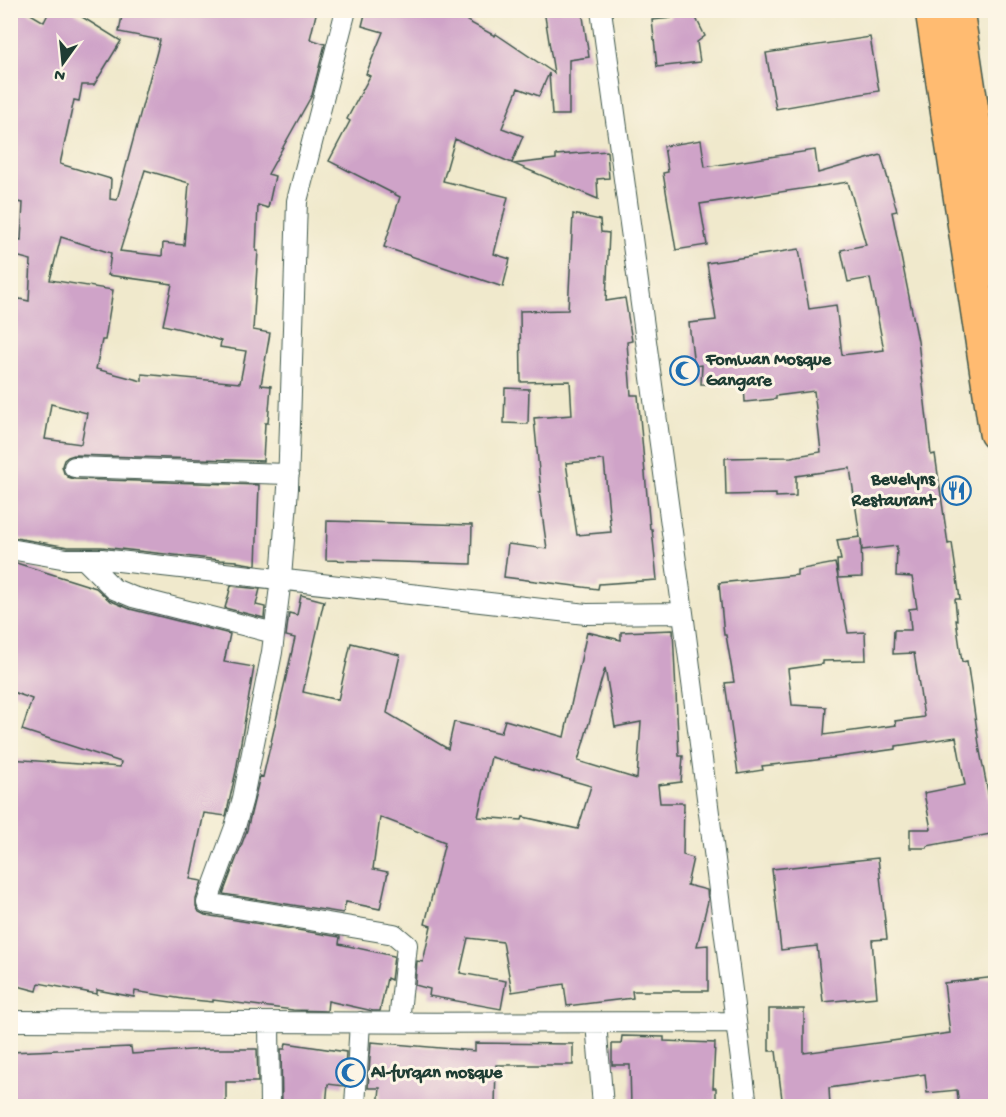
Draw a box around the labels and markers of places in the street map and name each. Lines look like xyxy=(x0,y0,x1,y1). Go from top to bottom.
place label: Fomwan Mosque Gangare xyxy=(705,350,832,392)
mosque icon: Fomwan Mosque Gangare xyxy=(669,354,701,386)
place label: Bevelyns Restaurant xyxy=(851,470,937,512)
restaurant icon: Bevelyns Restaurant xyxy=(940,474,972,506)
mosque icon: Al-furqan mosque xyxy=(334,1057,366,1089)
place label: Al-furqan mosque xyxy=(370,1063,503,1084)

